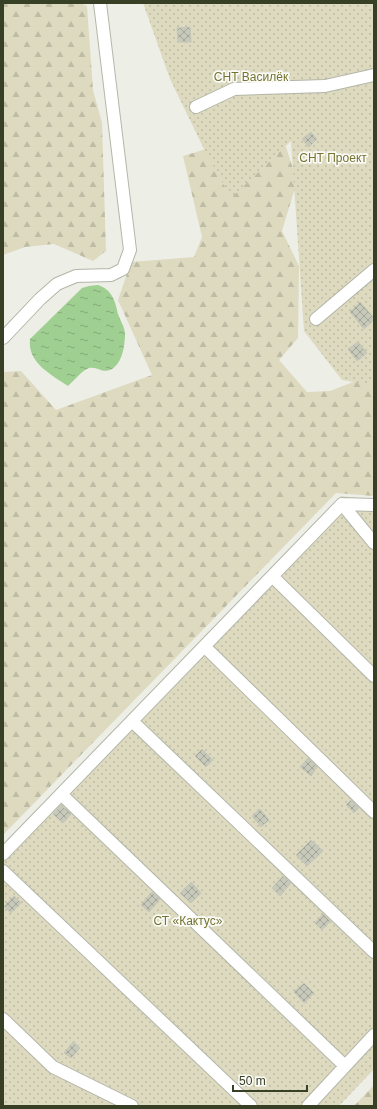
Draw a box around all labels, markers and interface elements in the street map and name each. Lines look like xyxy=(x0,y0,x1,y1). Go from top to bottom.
park label: СНТ Василёк xyxy=(214,70,289,84)
park label: СНТ Проект xyxy=(299,151,367,165)
park label: СТ «Кактус» xyxy=(154,914,223,928)
scale bar xyxy=(233,1067,307,1093)
text: 50 m xyxy=(239,1074,266,1088)

